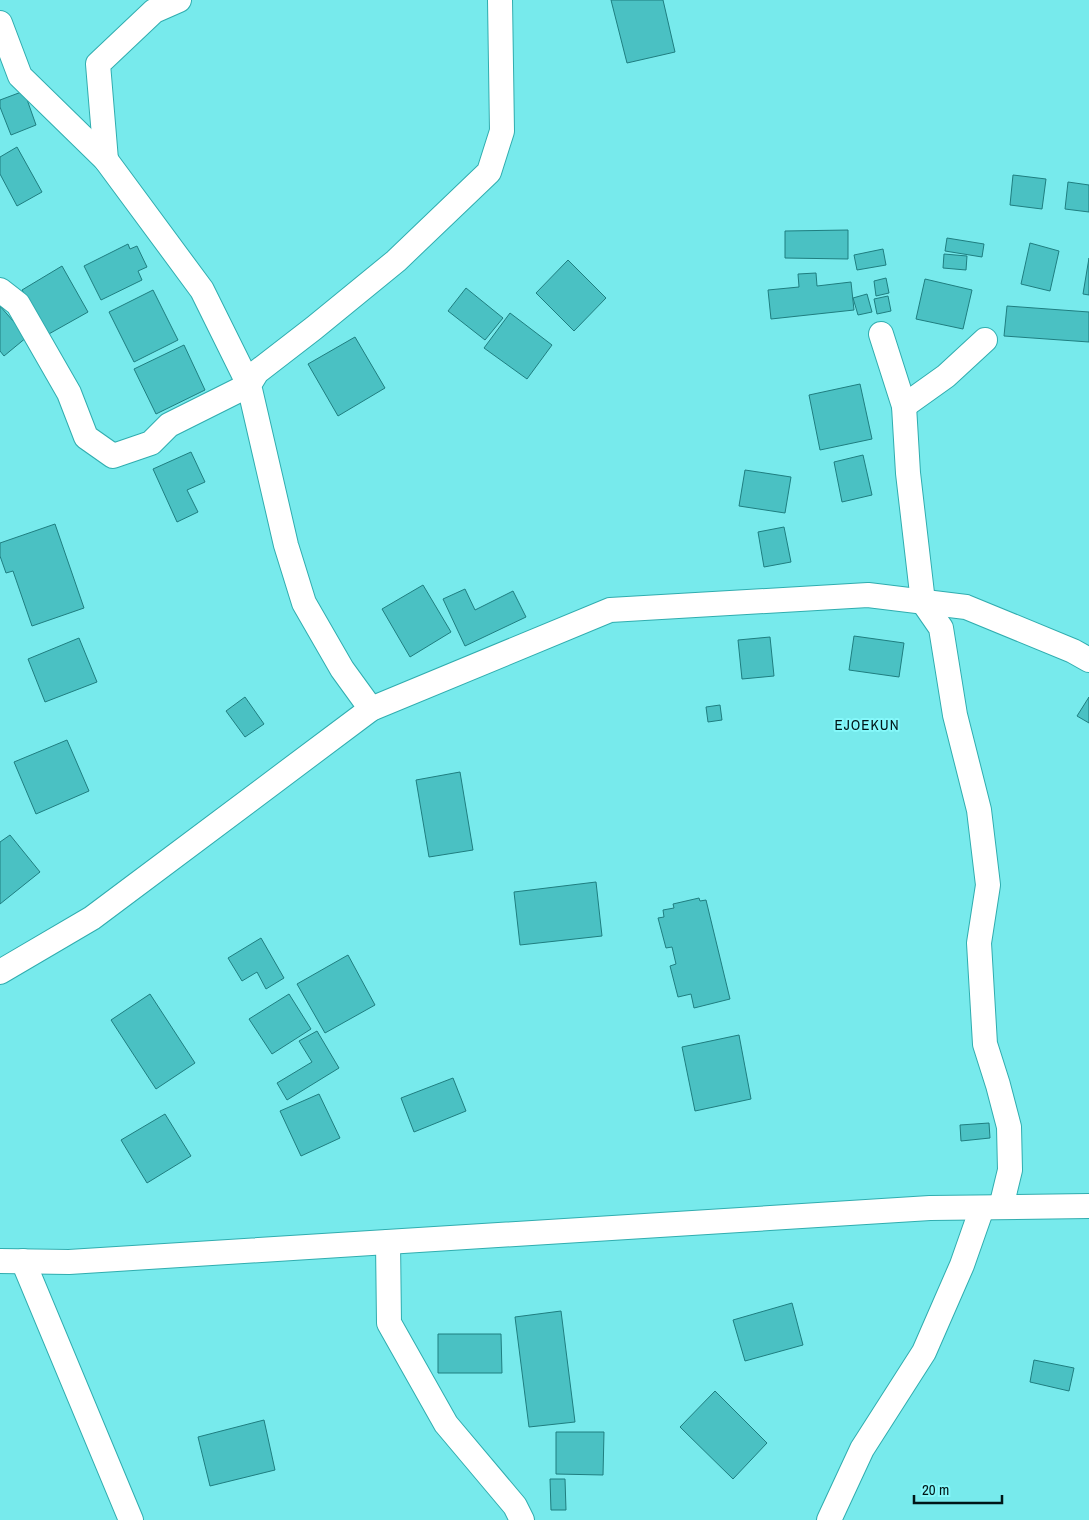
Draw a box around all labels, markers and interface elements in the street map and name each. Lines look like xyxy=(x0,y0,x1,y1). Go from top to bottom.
district label: EJOEKUN xyxy=(834,714,900,735)
scale bar xyxy=(914,1472,1002,1504)
text: 20 m xyxy=(922,1479,949,1500)

